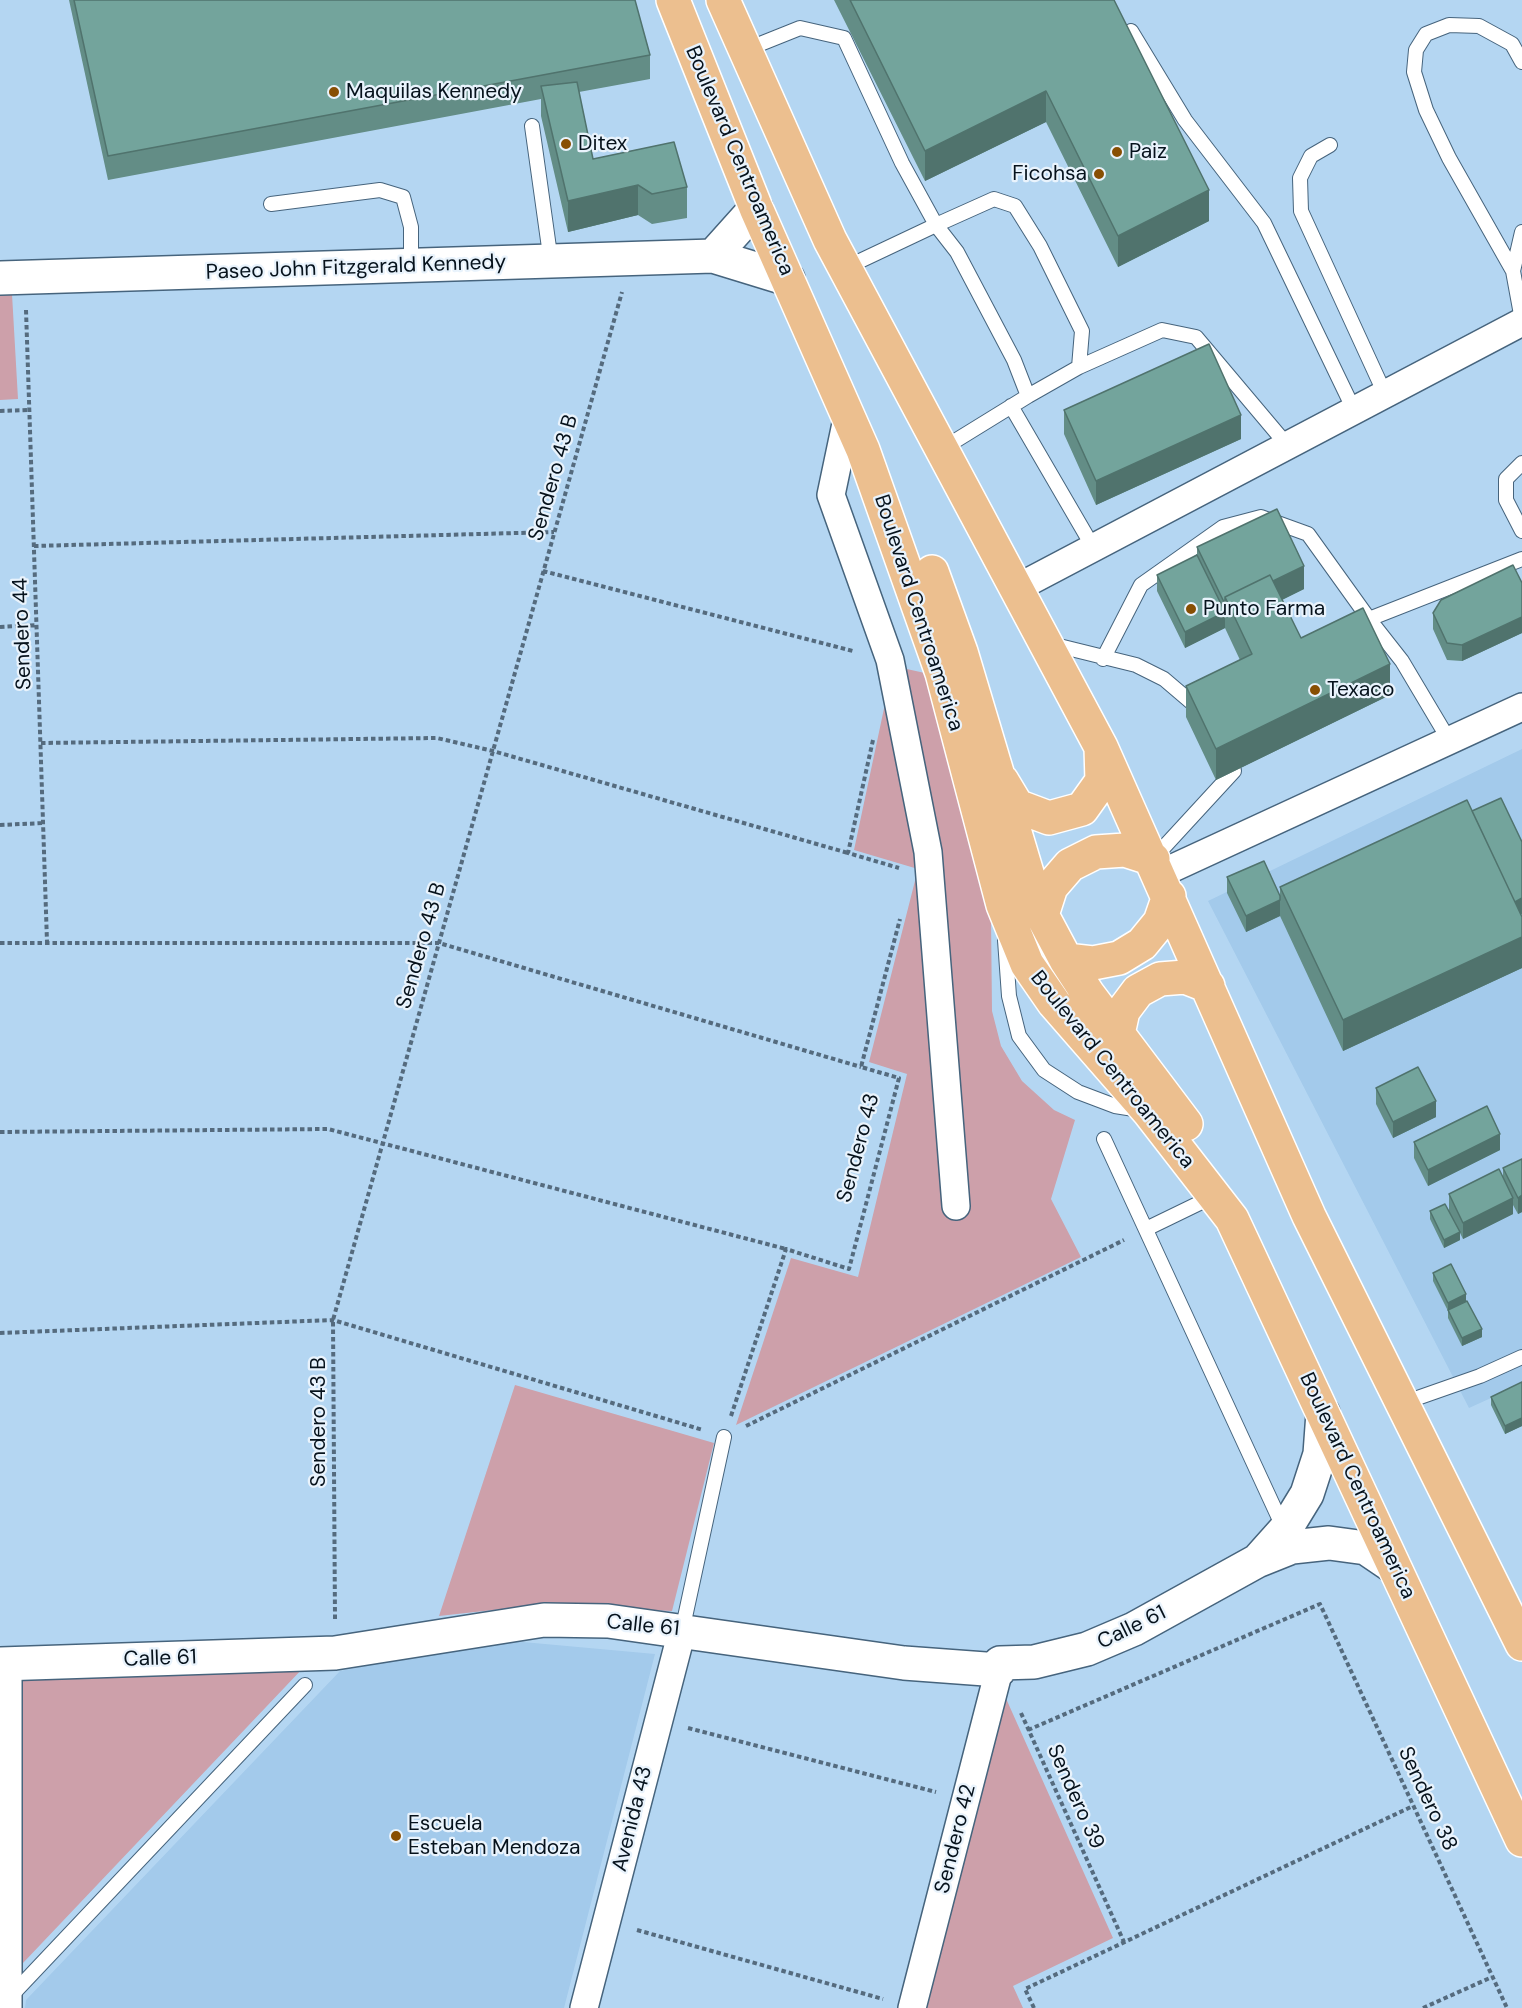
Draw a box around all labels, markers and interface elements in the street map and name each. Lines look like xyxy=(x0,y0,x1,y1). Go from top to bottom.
street label: Boulevard Centroamerica xyxy=(679,42,799,280)
place label: Maquilas Kennedy xyxy=(346,79,522,105)
marker: Maquilas Kennedy xyxy=(327,85,341,99)
place label: Ditex xyxy=(578,131,627,157)
marker: Ditex xyxy=(559,137,573,151)
place label: Paiz xyxy=(1129,139,1167,165)
marker: Paiz xyxy=(1110,145,1124,159)
place label: Ficohsa xyxy=(1012,161,1087,187)
marker: Ficohsa xyxy=(1092,167,1106,181)
street label: Paseo John Fitzgerald Kennedy xyxy=(205,250,507,286)
street label: Sendero 43 B xyxy=(524,412,584,544)
street label: Boulevard Centroamerica xyxy=(868,492,968,734)
street label: Sendero 44 xyxy=(8,578,38,690)
place label: Punto Farma xyxy=(1203,596,1325,622)
marker: Punto Farma xyxy=(1184,602,1198,616)
place label: Texaco xyxy=(1327,677,1395,703)
marker: Texaco xyxy=(1308,683,1322,697)
street label: Sendero 43 B xyxy=(392,880,452,1012)
street label: Boulevard Centroamerica xyxy=(1025,966,1199,1174)
street label: Sendero 43 xyxy=(832,1091,886,1205)
street label: Sendero 43 B xyxy=(306,1357,332,1487)
street label: Boulevard Centroamerica xyxy=(1293,1369,1421,1603)
street label: Calle 61 xyxy=(1094,1601,1170,1655)
street label: Calle 61 xyxy=(605,1610,681,1642)
street label: Calle 61 xyxy=(123,1645,197,1673)
street label: Sendero 39 xyxy=(1041,1741,1109,1853)
street label: Sendero 38 xyxy=(1392,1743,1462,1855)
street label: Avenida 43 xyxy=(608,1764,658,1874)
street label: Sendero 42 xyxy=(930,1782,982,1896)
place label: Escuela Esteban Mendoza xyxy=(408,1811,580,1861)
marker: Escuela Esteban Mendoza xyxy=(389,1829,403,1843)

